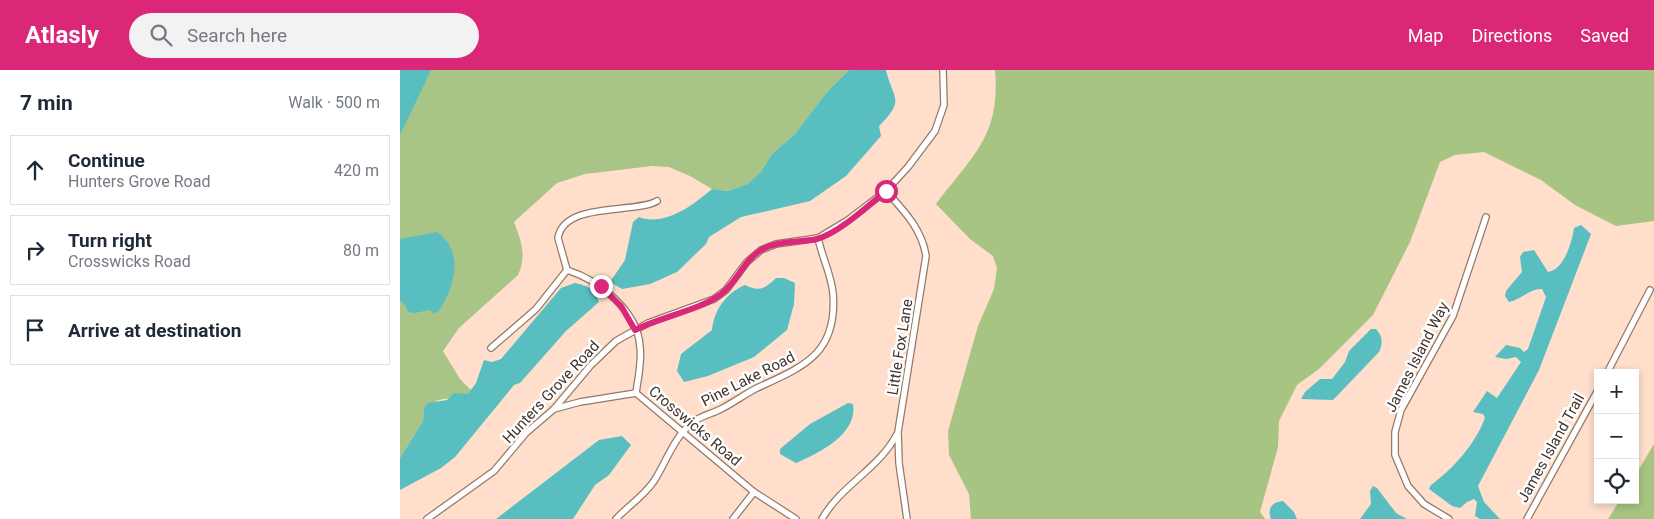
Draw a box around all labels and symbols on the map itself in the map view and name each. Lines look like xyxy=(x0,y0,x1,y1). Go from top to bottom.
route start xyxy=(875,180,898,203)
route end xyxy=(590,275,613,298)
street label: Little Fox Lane xyxy=(884,298,916,396)
street label: James Island Way xyxy=(1381,299,1453,415)
street label: Hunters Grove Road xyxy=(499,337,603,447)
street label: Pine Lake Road xyxy=(698,348,798,410)
street label: Crosswicks Road xyxy=(645,382,745,470)
street label: James Island Trail xyxy=(1514,391,1588,505)

